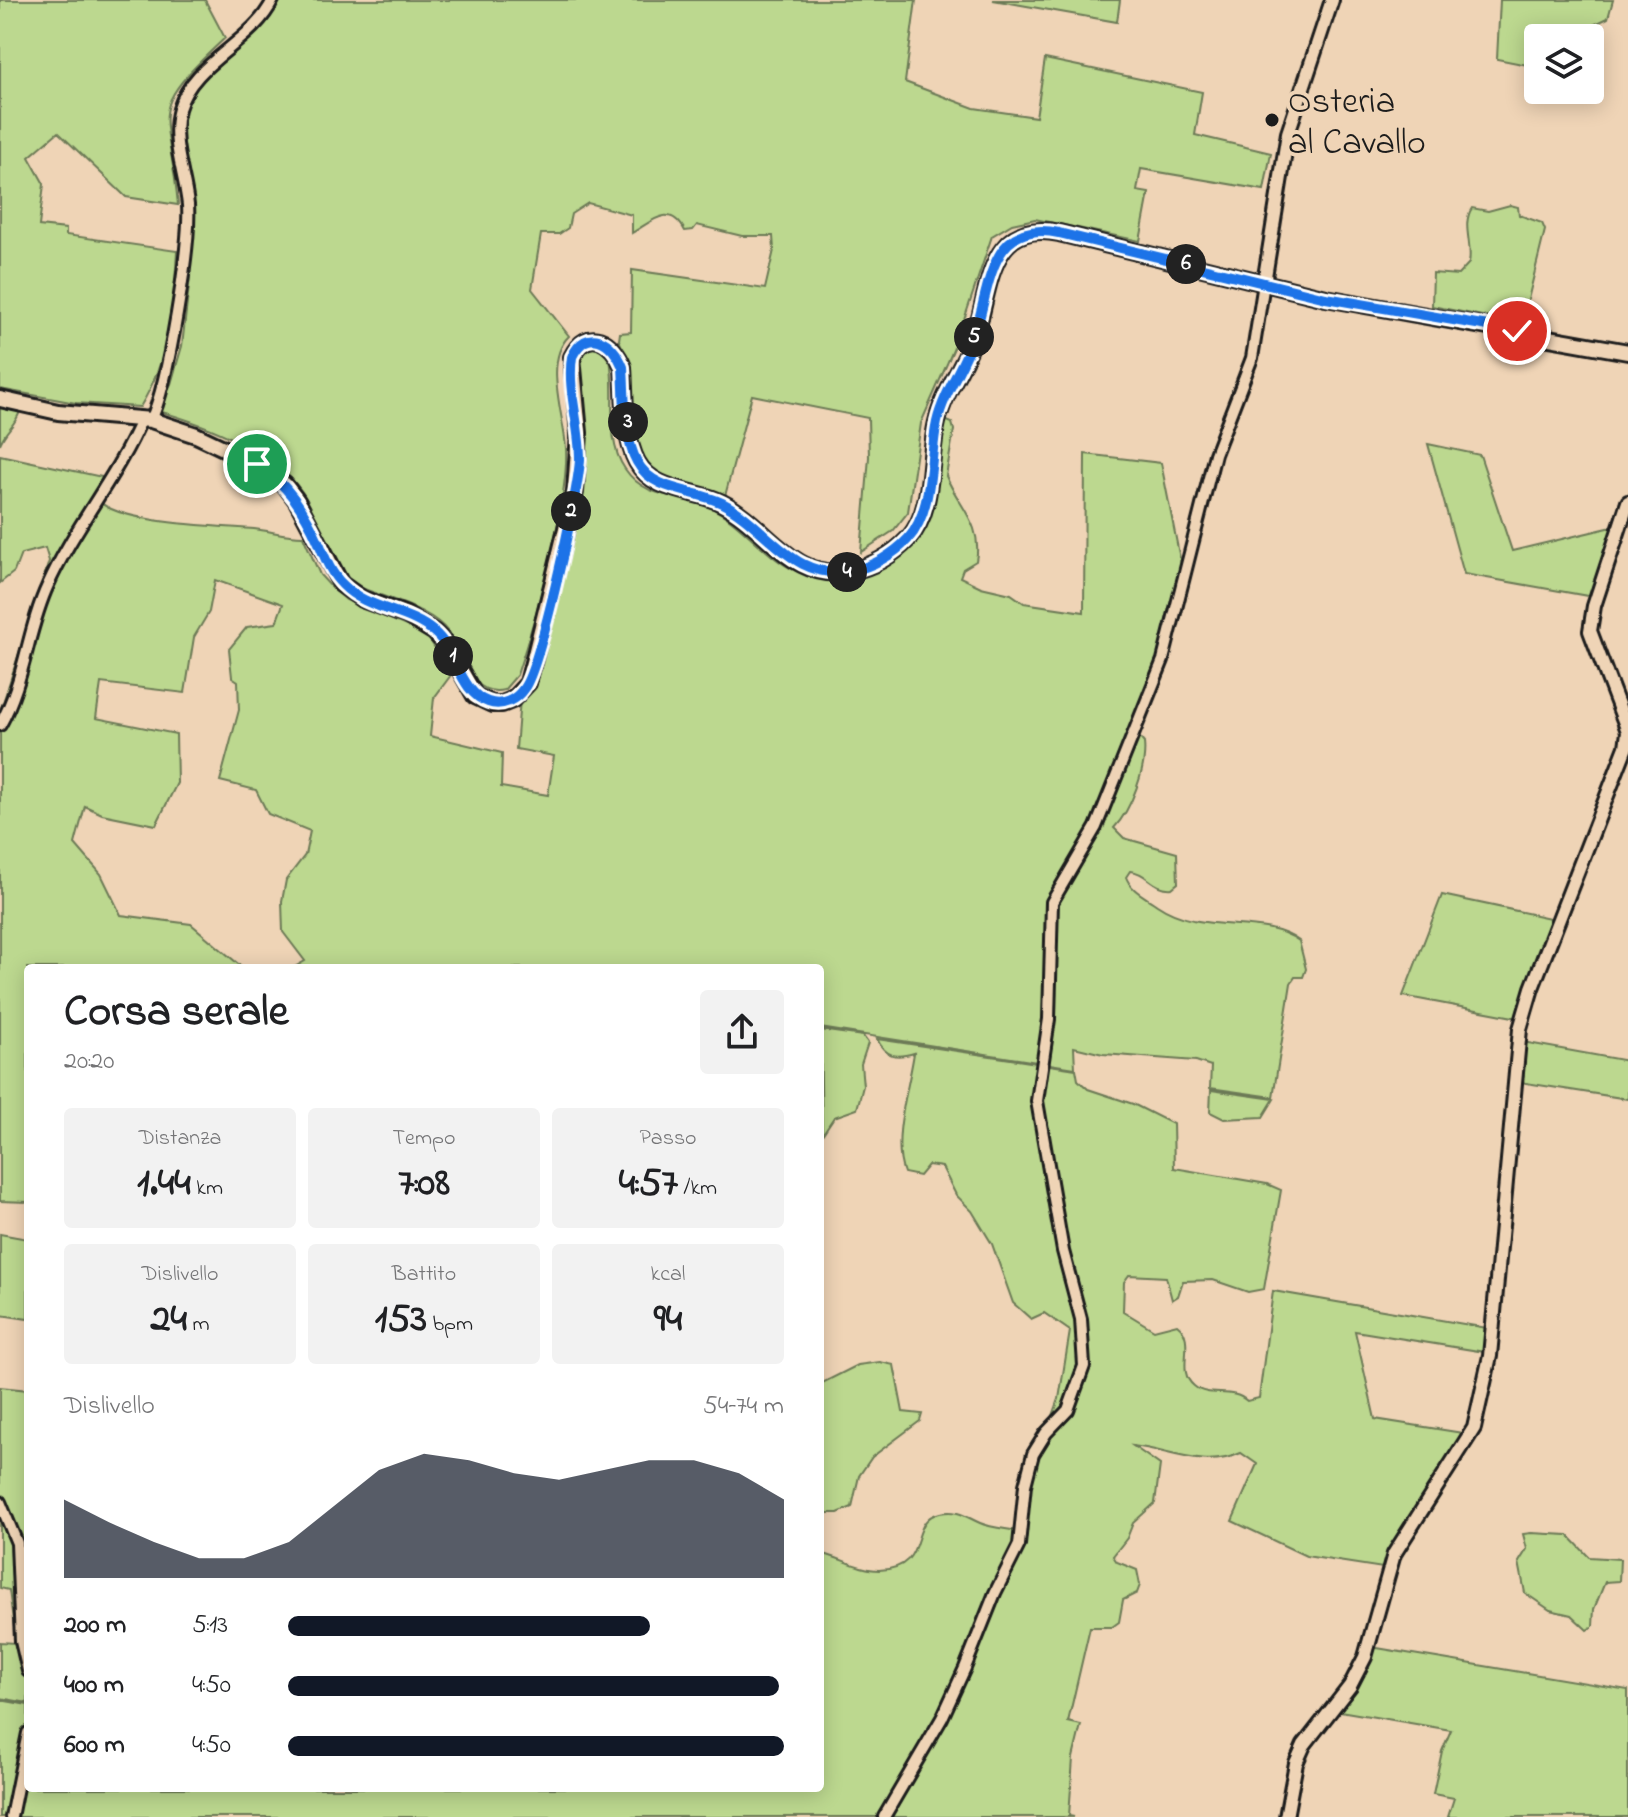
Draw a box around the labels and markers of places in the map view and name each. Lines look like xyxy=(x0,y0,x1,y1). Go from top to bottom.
place label: Osteria al Cavallo xyxy=(1288,77,1426,171)
marker: Osteria al Cavallo xyxy=(1263,111,1281,129)
pin: 6 xyxy=(1166,244,1206,284)
pin xyxy=(1483,297,1551,365)
pin: 5 xyxy=(954,317,994,357)
pin: 3 xyxy=(608,402,648,442)
pin xyxy=(223,430,291,498)
pin: 2 xyxy=(551,491,591,531)
pin: 4 xyxy=(827,552,867,592)
pin: 1 xyxy=(433,636,473,676)

